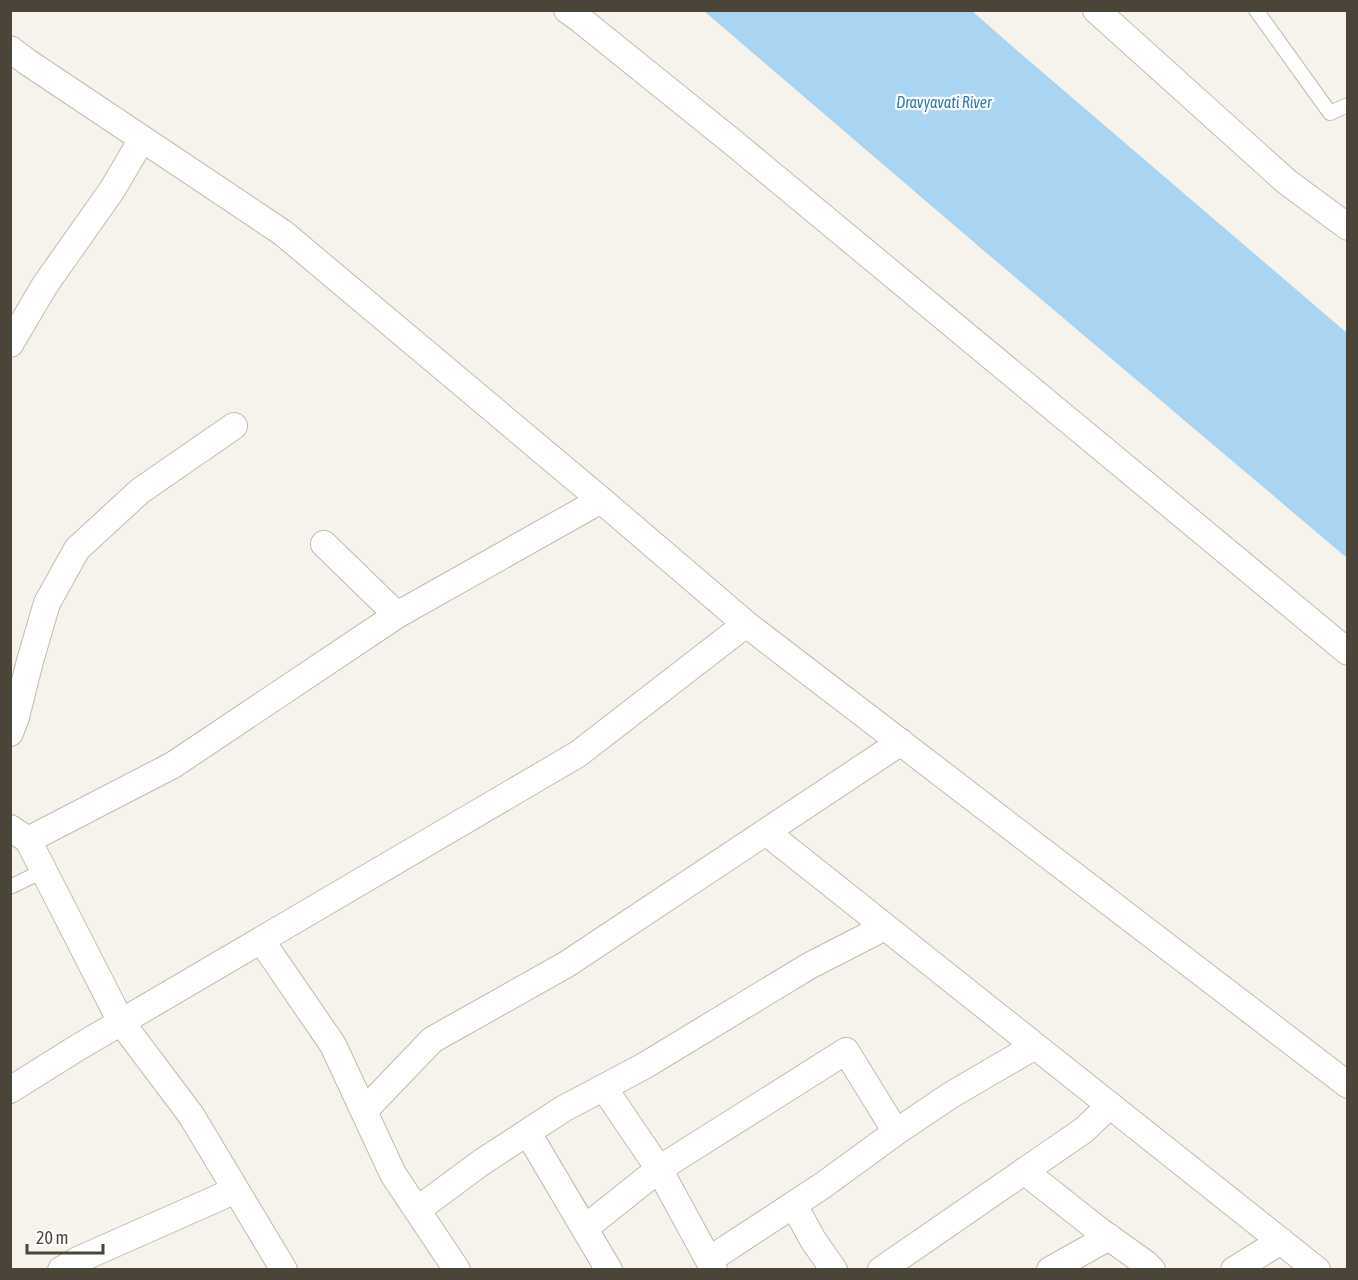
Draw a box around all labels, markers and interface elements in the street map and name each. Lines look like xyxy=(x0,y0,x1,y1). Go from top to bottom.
water label: Dravyavati River xyxy=(896,93,993,112)
scale bar xyxy=(27,1217,104,1255)
text: 20 m xyxy=(36,1227,68,1248)

